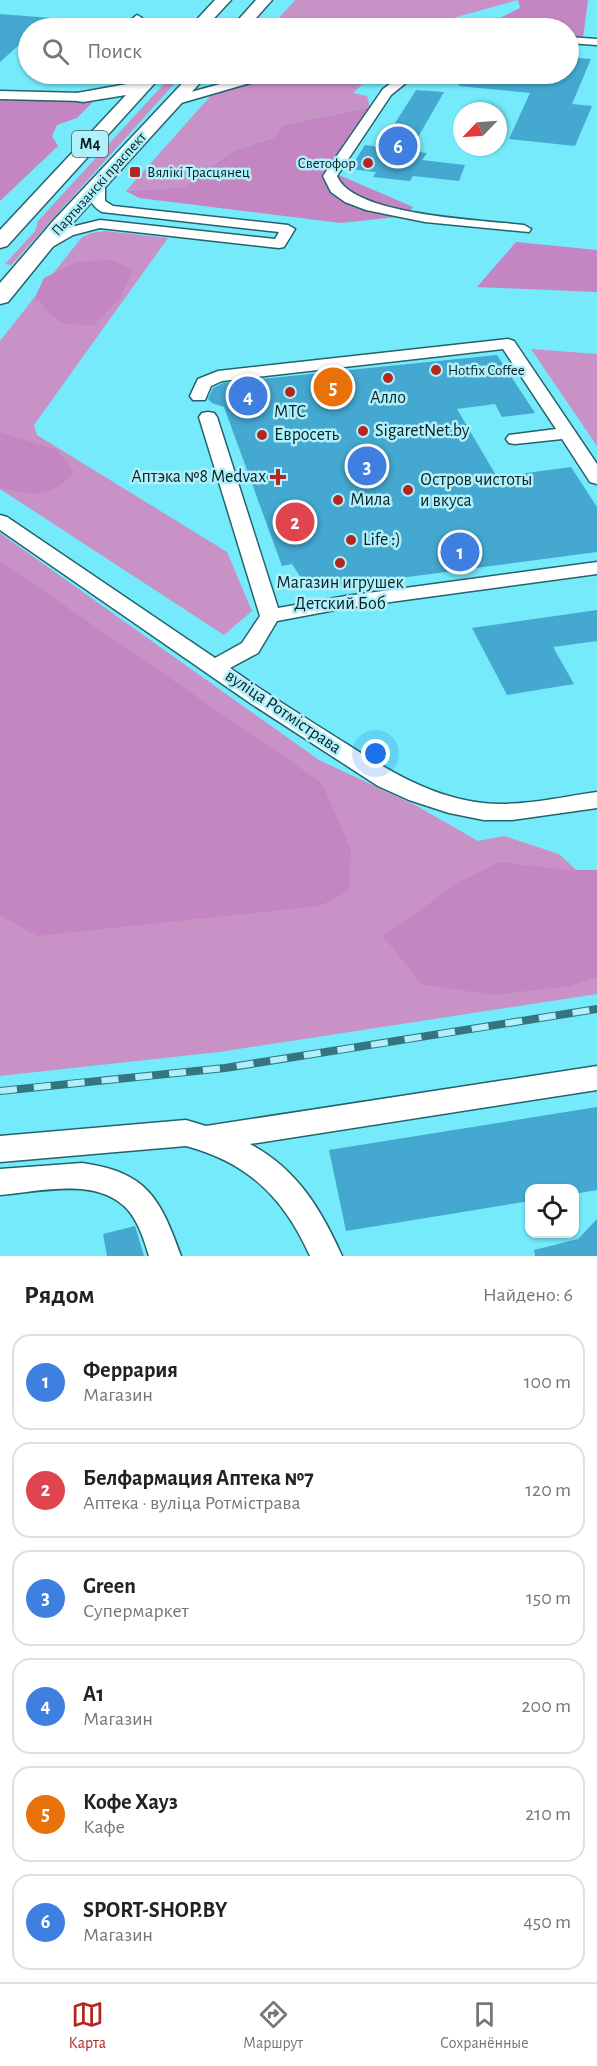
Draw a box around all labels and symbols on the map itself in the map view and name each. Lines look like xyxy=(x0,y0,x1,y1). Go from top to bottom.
north arrow xyxy=(453,102,507,156)
pin: 6 xyxy=(378,124,418,168)
street label: Партызанскі праспект xyxy=(49,129,150,239)
road number: М4 xyxy=(72,131,108,157)
place label: Светофор xyxy=(298,156,356,171)
marker: Светофор xyxy=(361,156,375,170)
marker: Вялікі Трасцянец xyxy=(128,165,142,179)
place label: Вялікі Трасцянец xyxy=(147,165,250,180)
marker: Hotfix Coffee xyxy=(429,363,443,377)
place label: Hotfix Coffee xyxy=(448,363,525,378)
pin: 5 xyxy=(314,364,352,410)
marker: Алло xyxy=(381,371,395,385)
pin: 4 xyxy=(228,374,268,418)
marker: МТС xyxy=(283,385,297,399)
place label: Алло xyxy=(370,389,406,407)
place label: МТС xyxy=(274,403,306,421)
place label: SigaretNet.by xyxy=(375,422,470,440)
marker: SigaretNet.by xyxy=(356,424,370,438)
place label: Евросеть xyxy=(274,426,340,444)
marker: Евросеть xyxy=(255,428,269,442)
pin: 3 xyxy=(348,444,386,488)
place label: Аптэка №8 Medvax xyxy=(131,468,266,486)
marker: Аптэка №8 Medvax xyxy=(271,470,285,484)
place label: Остров чистоты и вкуса xyxy=(420,471,532,510)
marker: Остров чистоты и вкуса xyxy=(401,483,415,497)
place label: Мила xyxy=(350,491,391,509)
marker: Мила xyxy=(331,493,345,507)
pin: 2 xyxy=(276,500,314,544)
pin: 1 xyxy=(440,530,480,574)
place label: Life :) xyxy=(363,531,401,549)
marker: Life :) xyxy=(344,533,358,547)
marker: Магазин игрушек Детский Боб xyxy=(333,556,347,570)
place label: Магазин игрушек Детский Боб xyxy=(276,574,404,613)
street label: вуліца Ротмістрава xyxy=(222,667,344,757)
your location xyxy=(361,739,390,768)

